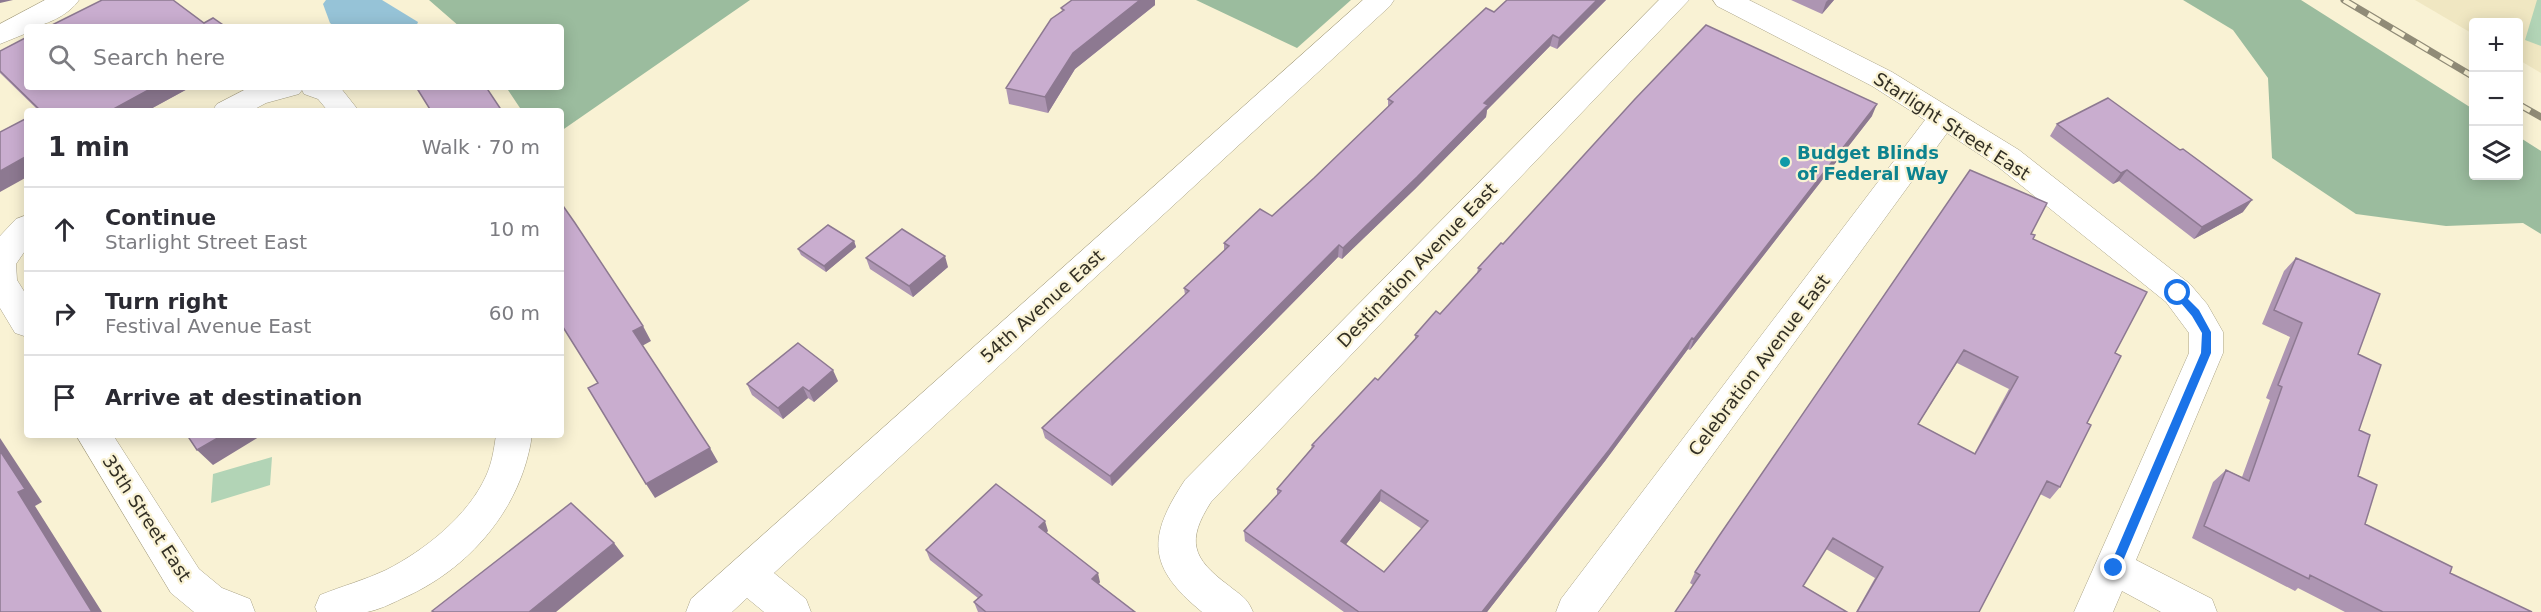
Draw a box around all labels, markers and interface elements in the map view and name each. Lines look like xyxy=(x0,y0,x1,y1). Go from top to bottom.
map controls xyxy=(2469,18,2523,180)
button: + xyxy=(2469,18,2523,72)
search box xyxy=(24,24,564,90)
icon: search xyxy=(45,41,78,74)
text: Search here xyxy=(93,45,225,70)
street label: Starlight Street East xyxy=(1870,68,2034,184)
button: − xyxy=(2469,72,2523,126)
button: layers xyxy=(2469,126,2523,180)
text: 1 min xyxy=(48,132,130,162)
text: Walk · 70 m xyxy=(422,135,540,159)
place label: Budget Blinds of Federal Way xyxy=(1797,142,1949,184)
marker: Budget Blinds of Federal Way xyxy=(1778,155,1792,169)
street label: Destination Avenue East xyxy=(1333,178,1501,352)
text: Continue xyxy=(105,205,216,230)
icon: ahead xyxy=(48,213,81,246)
text: 10 m xyxy=(489,217,540,241)
text: Starlight Street East xyxy=(105,230,307,254)
street label: 54th Avenue East xyxy=(976,245,1108,367)
street label: Celebration Avenue East xyxy=(1684,270,1834,460)
route start xyxy=(2164,279,2190,305)
text: Turn right xyxy=(105,289,228,314)
icon: right xyxy=(48,297,81,330)
text: 60 m xyxy=(489,301,540,325)
text: Festival Avenue East xyxy=(105,314,311,338)
icon: arrive xyxy=(48,381,81,414)
text: Arrive at destination xyxy=(105,385,362,410)
street label: 35th Street East xyxy=(98,451,196,585)
route end xyxy=(2100,554,2126,580)

